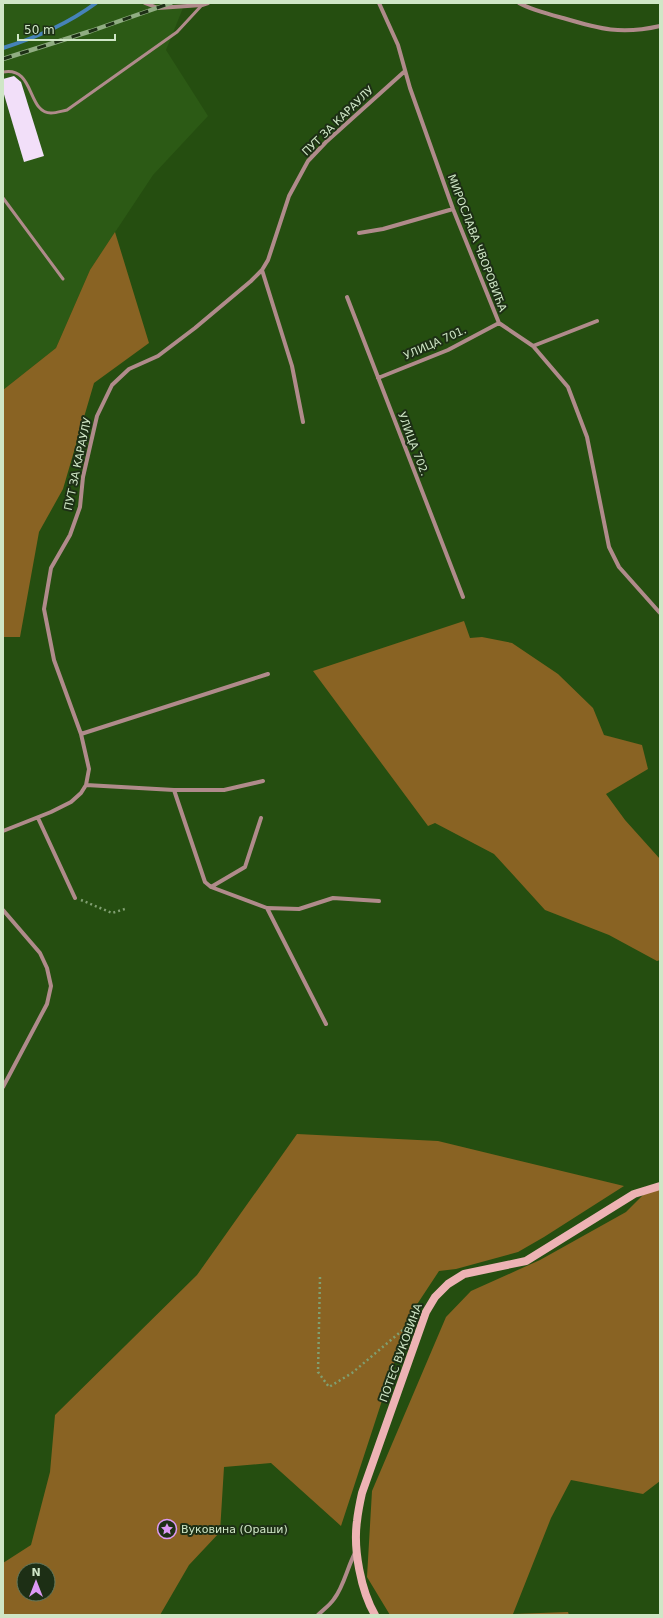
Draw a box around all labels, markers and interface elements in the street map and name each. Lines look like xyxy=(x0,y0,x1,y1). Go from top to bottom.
scale bar xyxy=(18,16,115,42)
text: 50 m xyxy=(24,23,55,37)
street label: ПУТ ЗА КАРАУЛУ xyxy=(300,83,377,158)
street label: МИРОСЛАВА ЧВОРОВИЋА xyxy=(445,172,509,314)
street label: УЛИЦА 701. xyxy=(402,323,468,363)
street label: УЛИЦА 702. xyxy=(395,410,431,478)
street label: ПУТ ЗА КАРАУЛУ xyxy=(62,416,94,512)
street label: ПОТЕС ВУКОВИНА xyxy=(377,1301,425,1404)
place icon: Вуковина (Ораши) xyxy=(156,1518,178,1540)
place label: Вуковина (Ораши) xyxy=(181,1523,288,1536)
north arrow xyxy=(16,1562,56,1602)
text: N xyxy=(31,1566,41,1579)

